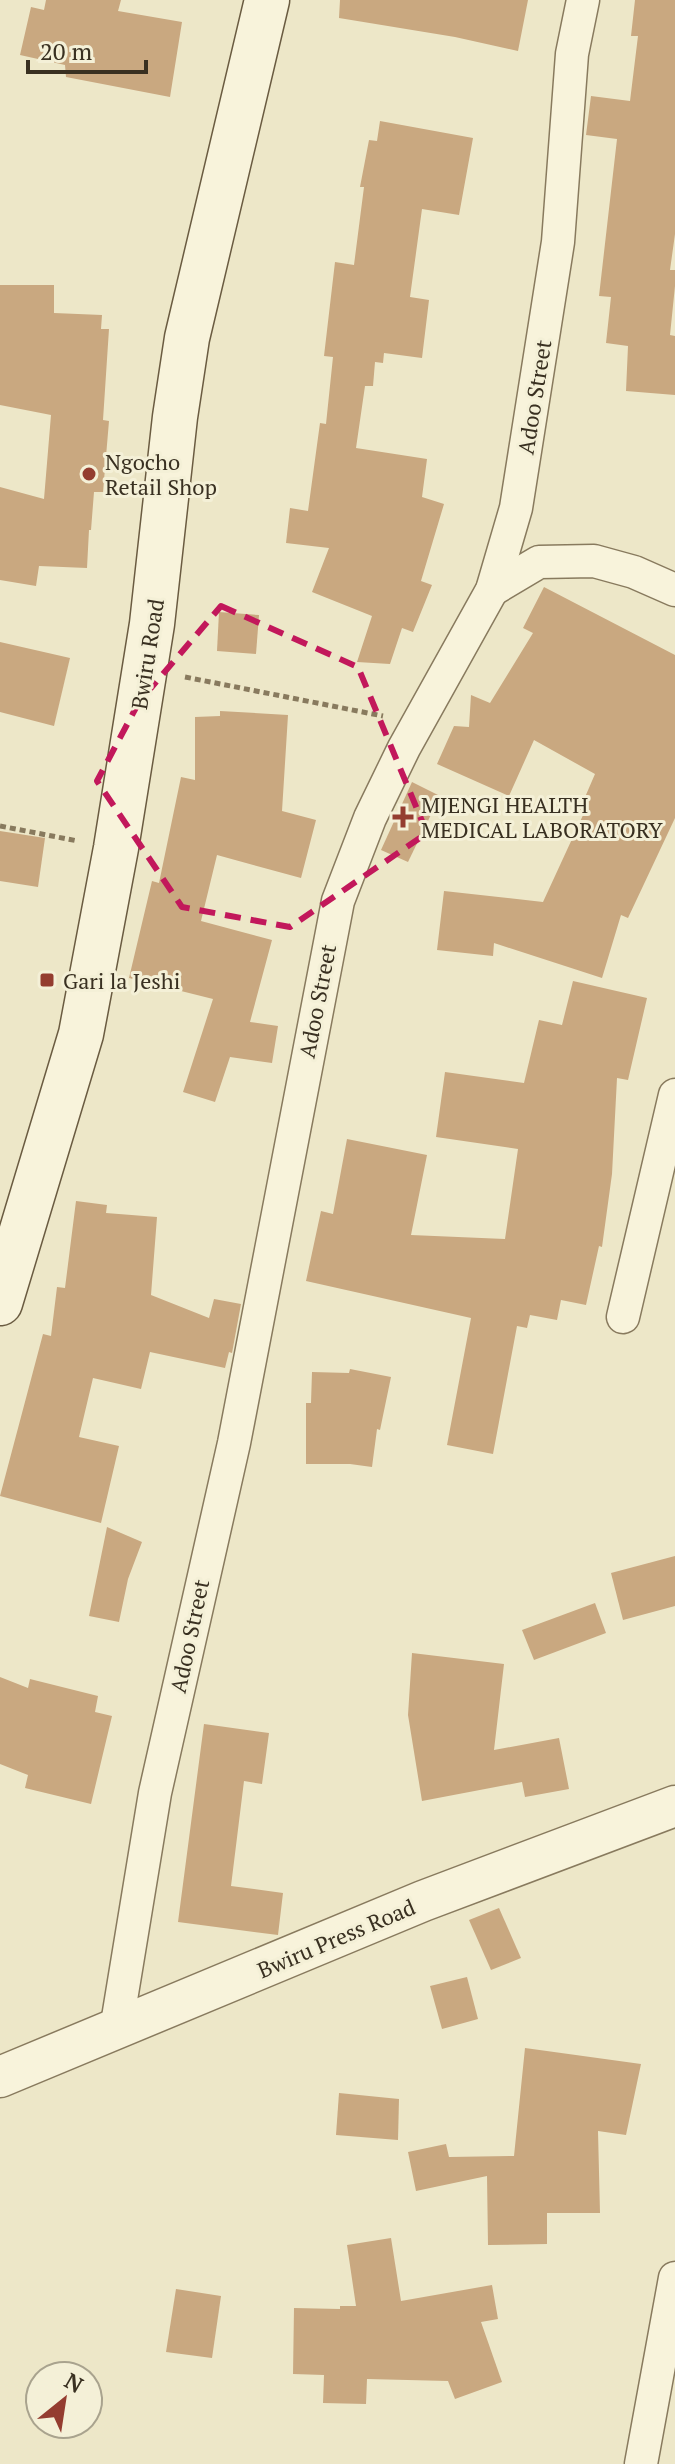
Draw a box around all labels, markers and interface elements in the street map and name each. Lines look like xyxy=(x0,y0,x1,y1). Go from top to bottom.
scale bar xyxy=(28,24,146,74)
text: 20 m xyxy=(40,35,92,67)
street label: Adoo Street xyxy=(511,338,557,456)
place label: Ngocho Retail Shop xyxy=(105,447,217,501)
marker: Ngocho Retail Shop xyxy=(80,465,98,483)
street label: Bwiru Road xyxy=(124,597,170,711)
place label: MJENGI HEALTH MEDICAL LABORATORY xyxy=(421,790,663,844)
marker: MJENGI HEALTH MEDICAL LABORATORY xyxy=(392,806,414,828)
street label: Adoo Street xyxy=(292,941,342,1061)
place label: Gari la Jeshi xyxy=(63,966,180,995)
marker: Gari la Jeshi xyxy=(38,971,56,989)
street label: Adoo Street xyxy=(163,1576,215,1696)
street label: Bwiru Press Road xyxy=(253,1892,419,1984)
north arrow xyxy=(24,2360,104,2440)
text: N xyxy=(60,2366,89,2399)

